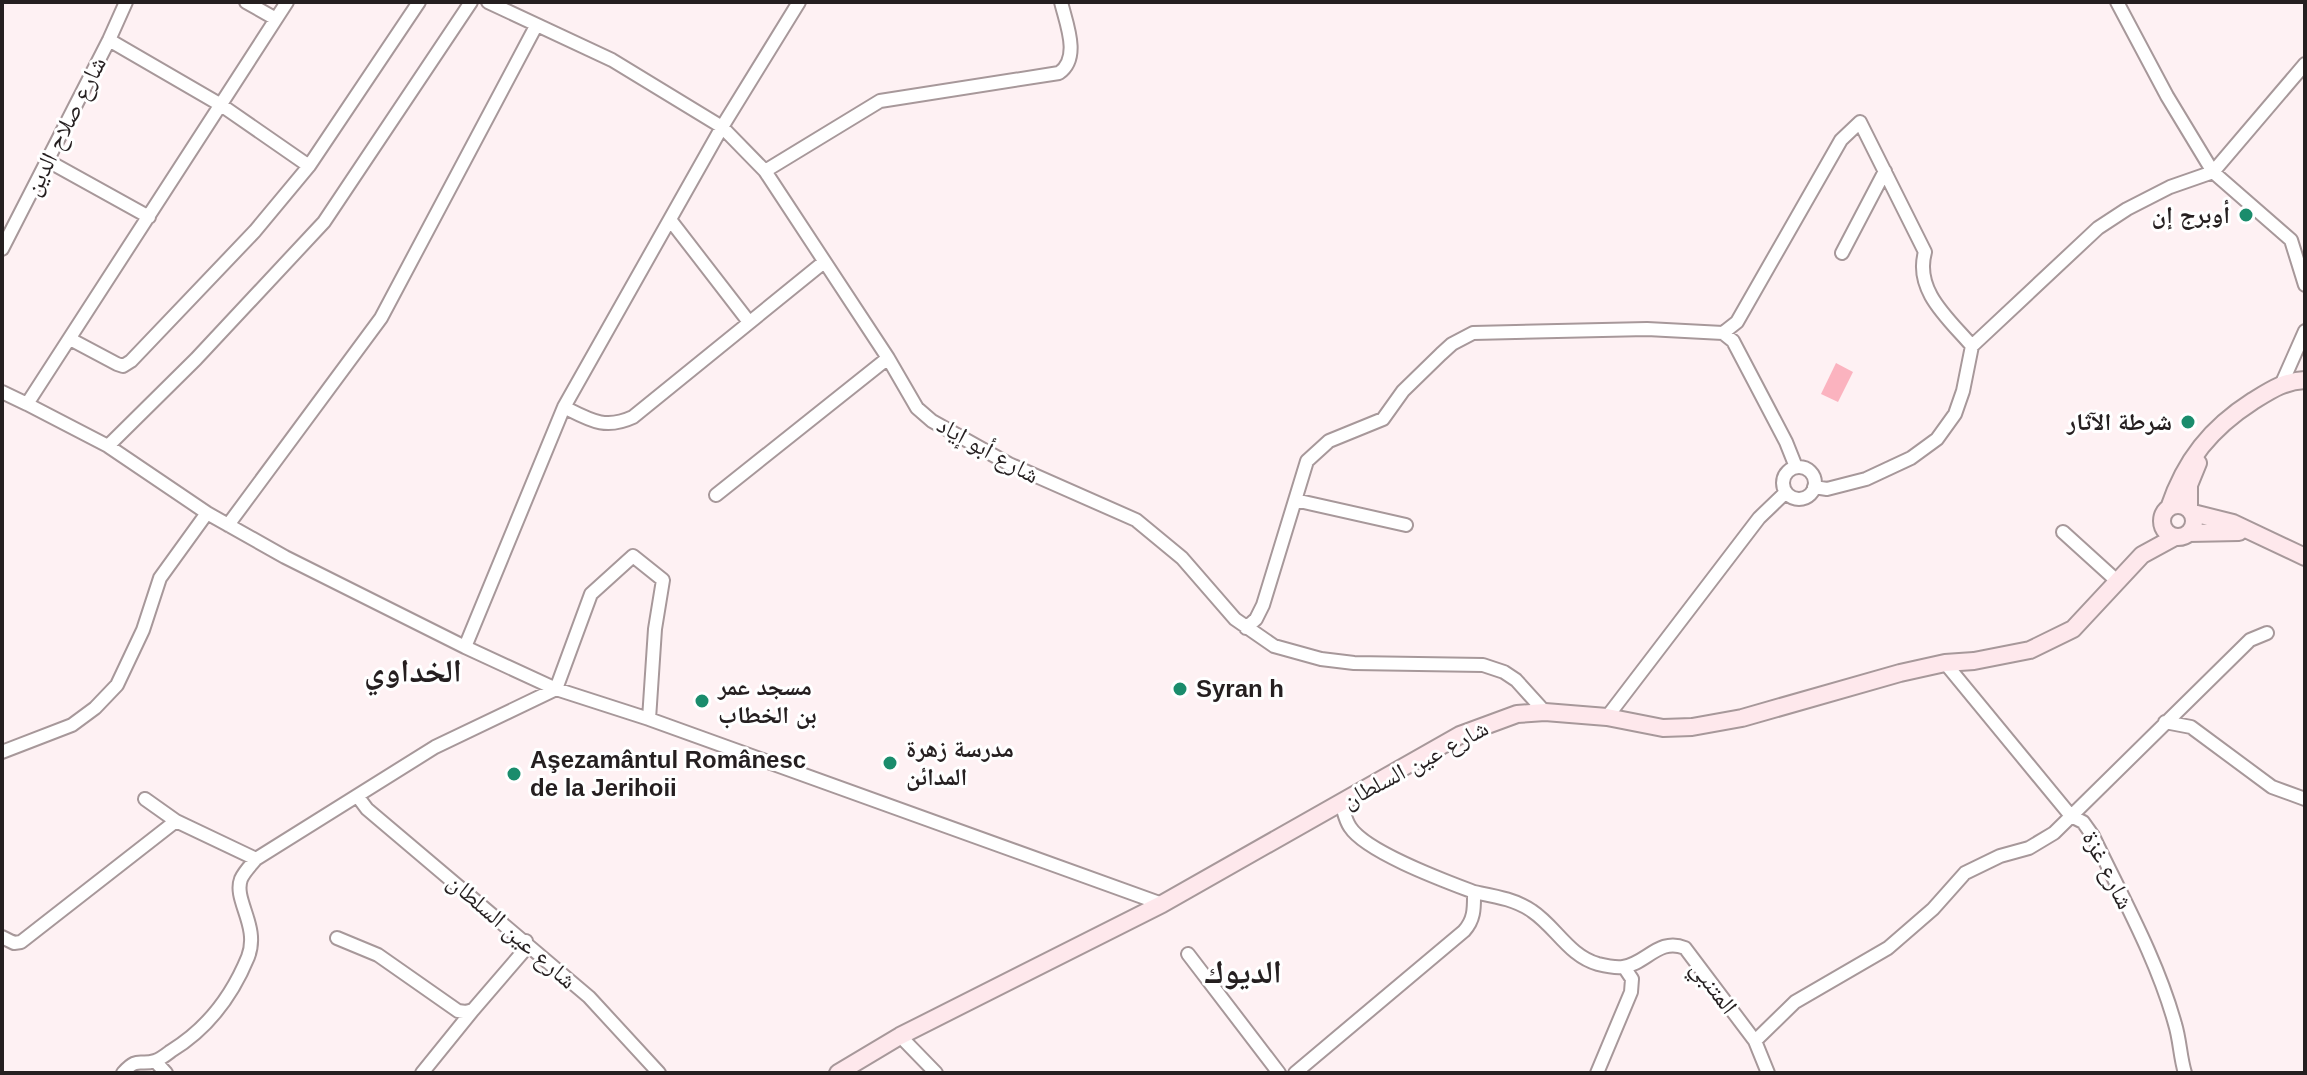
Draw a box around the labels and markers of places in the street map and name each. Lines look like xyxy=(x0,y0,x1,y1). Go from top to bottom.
place label: أوبرج إن xyxy=(2151,199,2230,230)
marker: أوبرج إن xyxy=(2237,206,2255,224)
place label: شرطة الآثار xyxy=(2066,408,2172,435)
marker: شرطة الآثار xyxy=(2179,413,2197,431)
place label: مسجد عمر بن الخطاب xyxy=(717,673,817,729)
place label: Syran h xyxy=(1196,675,1284,702)
marker: Syran h xyxy=(1171,680,1189,698)
marker: مسجد عمر بن الخطاب xyxy=(693,692,711,710)
place label: مدرسة زهرة المدائن xyxy=(906,735,1014,791)
place label: Aşezamântul Românesc de la Jerihoii xyxy=(530,746,806,801)
marker: مدرسة زهرة المدائن xyxy=(881,754,899,772)
marker: Aşezamântul Românesc de la Jerihoii xyxy=(505,765,523,783)

